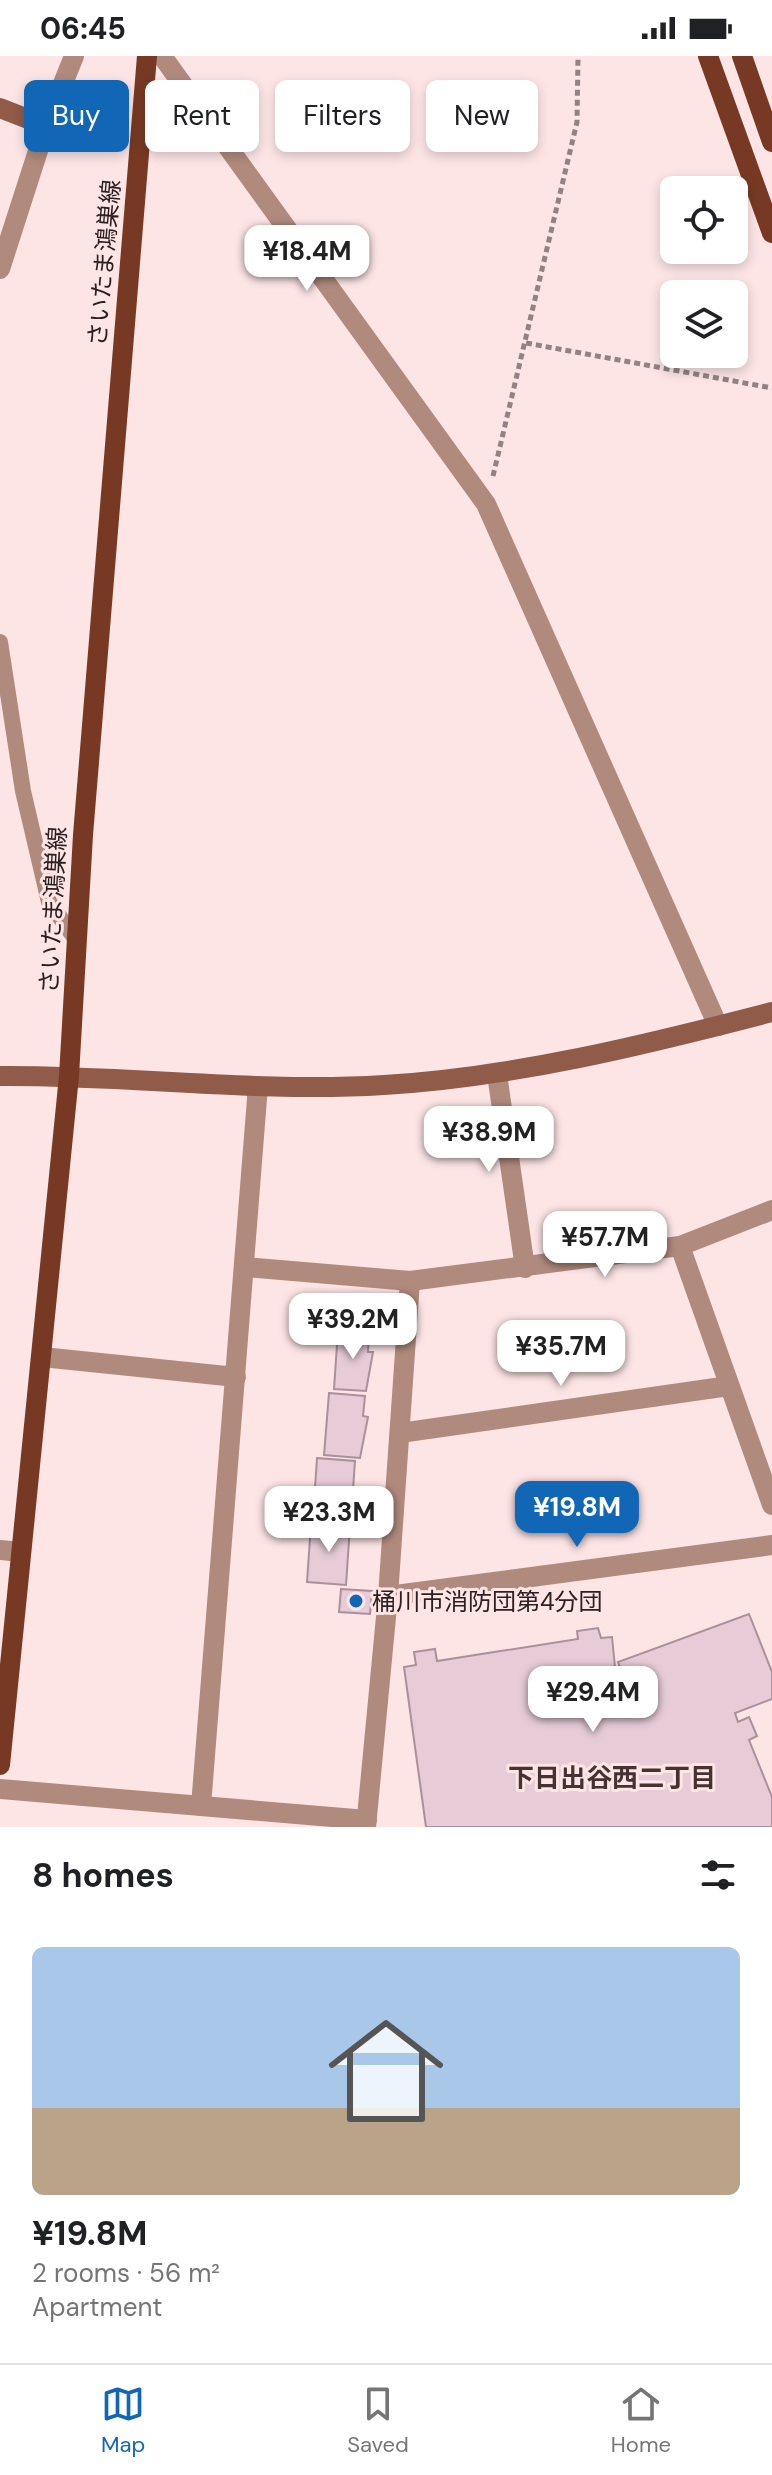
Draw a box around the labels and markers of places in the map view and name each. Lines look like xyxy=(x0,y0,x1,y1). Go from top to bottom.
pin: ¥18.4M xyxy=(242,225,372,293)
pin: ¥38.9M xyxy=(424,1106,554,1174)
pin: ¥57.7M xyxy=(540,1211,670,1279)
pin: ¥39.2M xyxy=(288,1293,418,1361)
pin: ¥35.7M xyxy=(496,1320,626,1388)
pin: ¥19.8M xyxy=(512,1481,642,1549)
pin: ¥23.3M xyxy=(264,1486,394,1554)
place label: 桶川市消防団第4分団 xyxy=(372,1586,603,1617)
marker: 桶川市消防団第4分団 xyxy=(347,1592,365,1610)
pin: ¥29.4M xyxy=(528,1666,658,1734)

